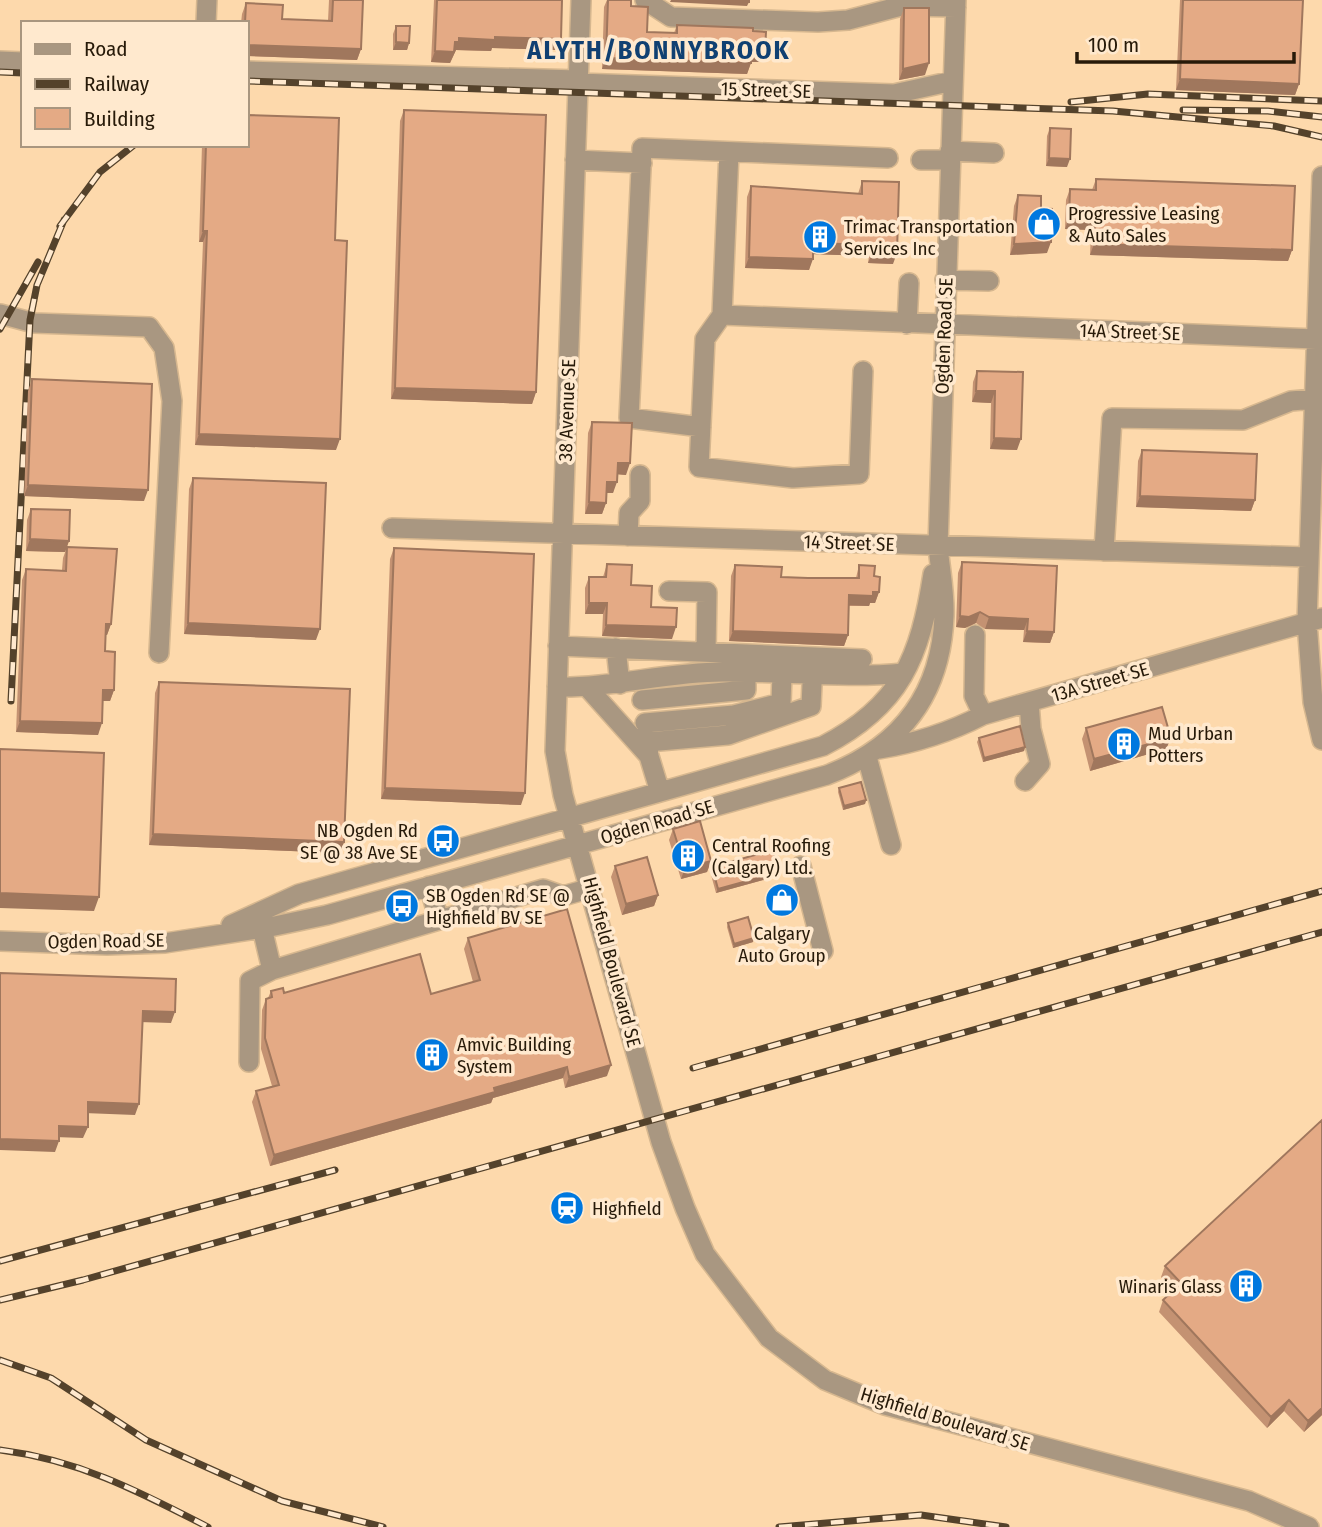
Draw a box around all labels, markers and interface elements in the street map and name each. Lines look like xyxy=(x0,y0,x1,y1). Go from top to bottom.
legend xyxy=(21,21,248,147)
scale bar xyxy=(1077,21,1294,65)
text: 100 m xyxy=(1088,32,1139,58)
district label: ALYTH/BONNYBROOK xyxy=(526,35,791,66)
text: Road xyxy=(84,36,128,62)
text: Railway xyxy=(84,71,150,97)
street label: 15 Street SE xyxy=(721,77,812,103)
text: Building xyxy=(84,106,155,132)
place label: Progressive Leasing & Auto Sales xyxy=(1068,202,1219,247)
shop icon: Progressive Leasing & Auto Sales xyxy=(1025,205,1063,243)
place label: Trimac Transportation Services Inc xyxy=(844,215,1015,260)
building icon: Trimac Transportation Services Inc xyxy=(801,218,839,256)
street label: Ogden Road SE xyxy=(930,277,958,395)
street label: 14A Street SE xyxy=(1079,319,1181,345)
street label: 38 Avenue SE xyxy=(554,358,580,462)
street label: 14 Street SE xyxy=(803,530,895,556)
street label: 13A Street SE xyxy=(1049,657,1151,707)
place label: Mud Urban Potters xyxy=(1148,722,1233,767)
building icon: Mud Urban Potters xyxy=(1105,725,1143,763)
street label: Ogden Road SE xyxy=(598,795,716,849)
place label: NB Ogden Rd SE @ 38 Ave SE xyxy=(300,819,418,864)
bus stop icon: NB Ogden Rd SE @ 38 Ave SE xyxy=(424,822,462,860)
place label: Central Roofing (Calgary) Ltd. xyxy=(712,834,831,879)
building icon: Central Roofing (Calgary) Ltd. xyxy=(669,837,707,875)
street label: Highfield Boulevard SE xyxy=(578,874,646,1050)
shop icon: Calgary Auto Group xyxy=(763,881,801,919)
place label: SB Ogden Rd SE @ Highfield BV SE xyxy=(426,884,570,929)
bus stop icon: SB Ogden Rd SE @ Highfield BV SE xyxy=(383,887,421,925)
place label: Calgary Auto Group xyxy=(738,922,826,967)
street label: Ogden Road SE xyxy=(47,928,165,954)
place label: Amvic Building System xyxy=(457,1033,571,1078)
building icon: Amvic Building System xyxy=(413,1036,451,1074)
station icon: Highfield xyxy=(548,1189,586,1227)
place label: Highfield xyxy=(592,1197,662,1220)
building icon: Winaris Glass xyxy=(1227,1267,1265,1305)
place label: Winaris Glass xyxy=(1119,1275,1222,1298)
street label: Highfield Boulevard SE xyxy=(858,1382,1032,1456)

